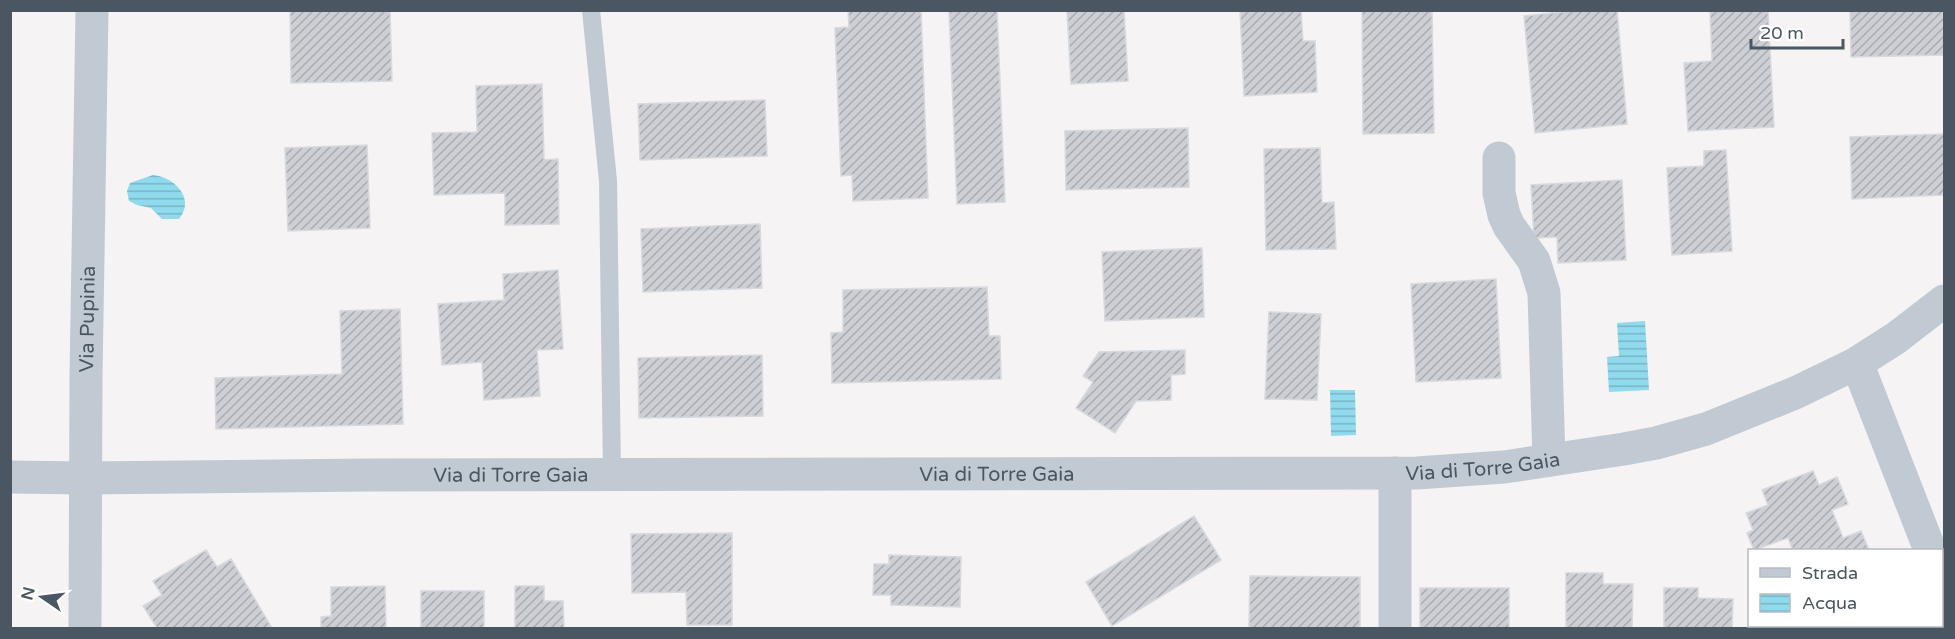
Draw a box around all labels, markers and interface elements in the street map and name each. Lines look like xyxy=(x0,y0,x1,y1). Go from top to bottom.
scale bar xyxy=(1751,12,1842,50)
text: 20 m xyxy=(1760,22,1804,44)
street label: Via Pupinia xyxy=(75,266,101,373)
street label: Via di Torre Gaia xyxy=(1405,448,1562,486)
street label: Via di Torre Gaia xyxy=(919,463,1075,487)
street label: Via di Torre Gaia xyxy=(433,464,589,488)
legend xyxy=(1748,549,1943,627)
text: Strada xyxy=(1802,562,1858,584)
north arrow xyxy=(12,567,72,627)
text: N xyxy=(17,585,40,602)
text: Acqua xyxy=(1802,592,1857,614)

